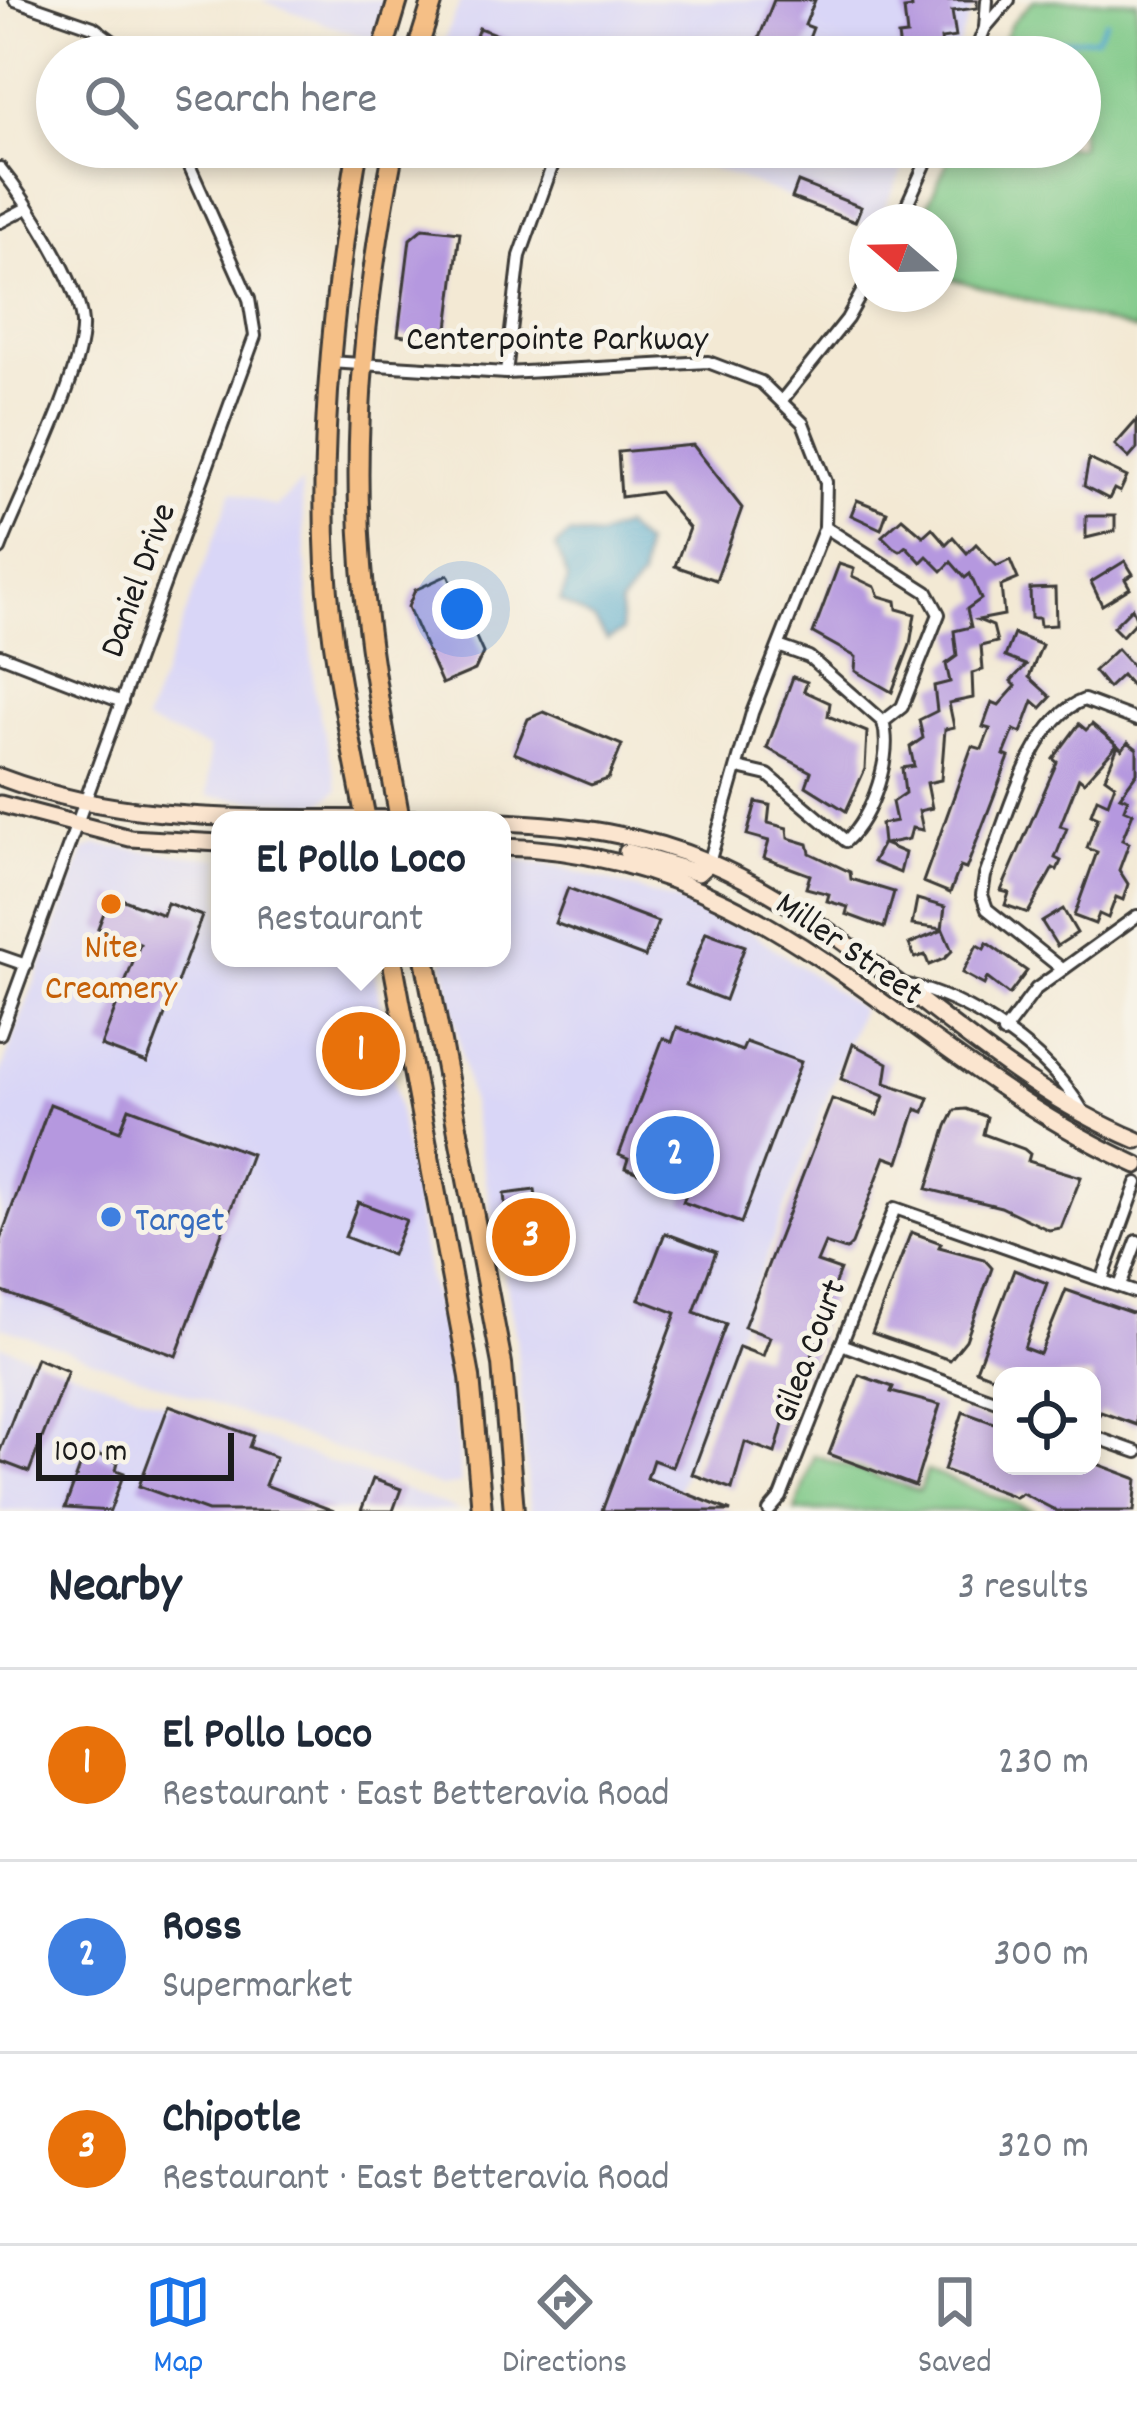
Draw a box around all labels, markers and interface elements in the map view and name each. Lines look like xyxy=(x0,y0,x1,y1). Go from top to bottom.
search box xyxy=(36,36,1101,168)
icon: search xyxy=(78,69,144,135)
text: Search here xyxy=(174,70,377,134)
north arrow xyxy=(849,204,957,312)
street label: Centerpointe Parkway xyxy=(406,316,709,368)
street label: Daniel Drive xyxy=(89,497,193,665)
your location xyxy=(432,579,492,639)
popup xyxy=(211,811,511,967)
text: El Pollo Loco xyxy=(256,830,466,894)
street label: Miller Street xyxy=(763,881,932,1021)
marker: Nite Creamery xyxy=(98,891,124,917)
text: Restaurant xyxy=(256,894,423,949)
place label: Nite Creamery xyxy=(45,924,179,1017)
pin: 1 xyxy=(322,1006,400,1096)
pin: 2 xyxy=(636,1110,714,1200)
pin: 3 xyxy=(492,1192,570,1282)
place label: Target xyxy=(135,1197,225,1249)
marker: Target xyxy=(98,1204,124,1230)
street label: Gilea Court xyxy=(760,1273,863,1432)
map controls xyxy=(993,1367,1101,1475)
button: locate xyxy=(993,1367,1101,1475)
scale bar xyxy=(36,1427,234,1480)
text: 100 m xyxy=(54,1430,127,1477)
text: Nearby xyxy=(48,1553,181,1625)
text: 3 results xyxy=(958,1562,1089,1617)
text: El Pollo Loco xyxy=(162,1705,372,1769)
text: 1 xyxy=(83,1737,91,1792)
text: 230 m xyxy=(998,1737,1089,1792)
text: Restaurant · East Betteravia Road xyxy=(162,1769,670,1824)
text: Ross xyxy=(162,1897,242,1961)
text: 2 xyxy=(78,1929,96,1984)
text: 300 m xyxy=(993,1929,1089,1984)
text: Supermarket xyxy=(162,1961,353,2016)
text: Chipotle xyxy=(162,2089,301,2153)
text: 3 xyxy=(78,2121,96,2176)
text: 320 m xyxy=(998,2121,1089,2176)
text: Restaurant · East Betteravia Road xyxy=(162,2153,670,2208)
tab: Map xyxy=(145,2269,211,2388)
tab: Directions xyxy=(502,2269,627,2388)
tab: Saved xyxy=(918,2269,992,2388)

